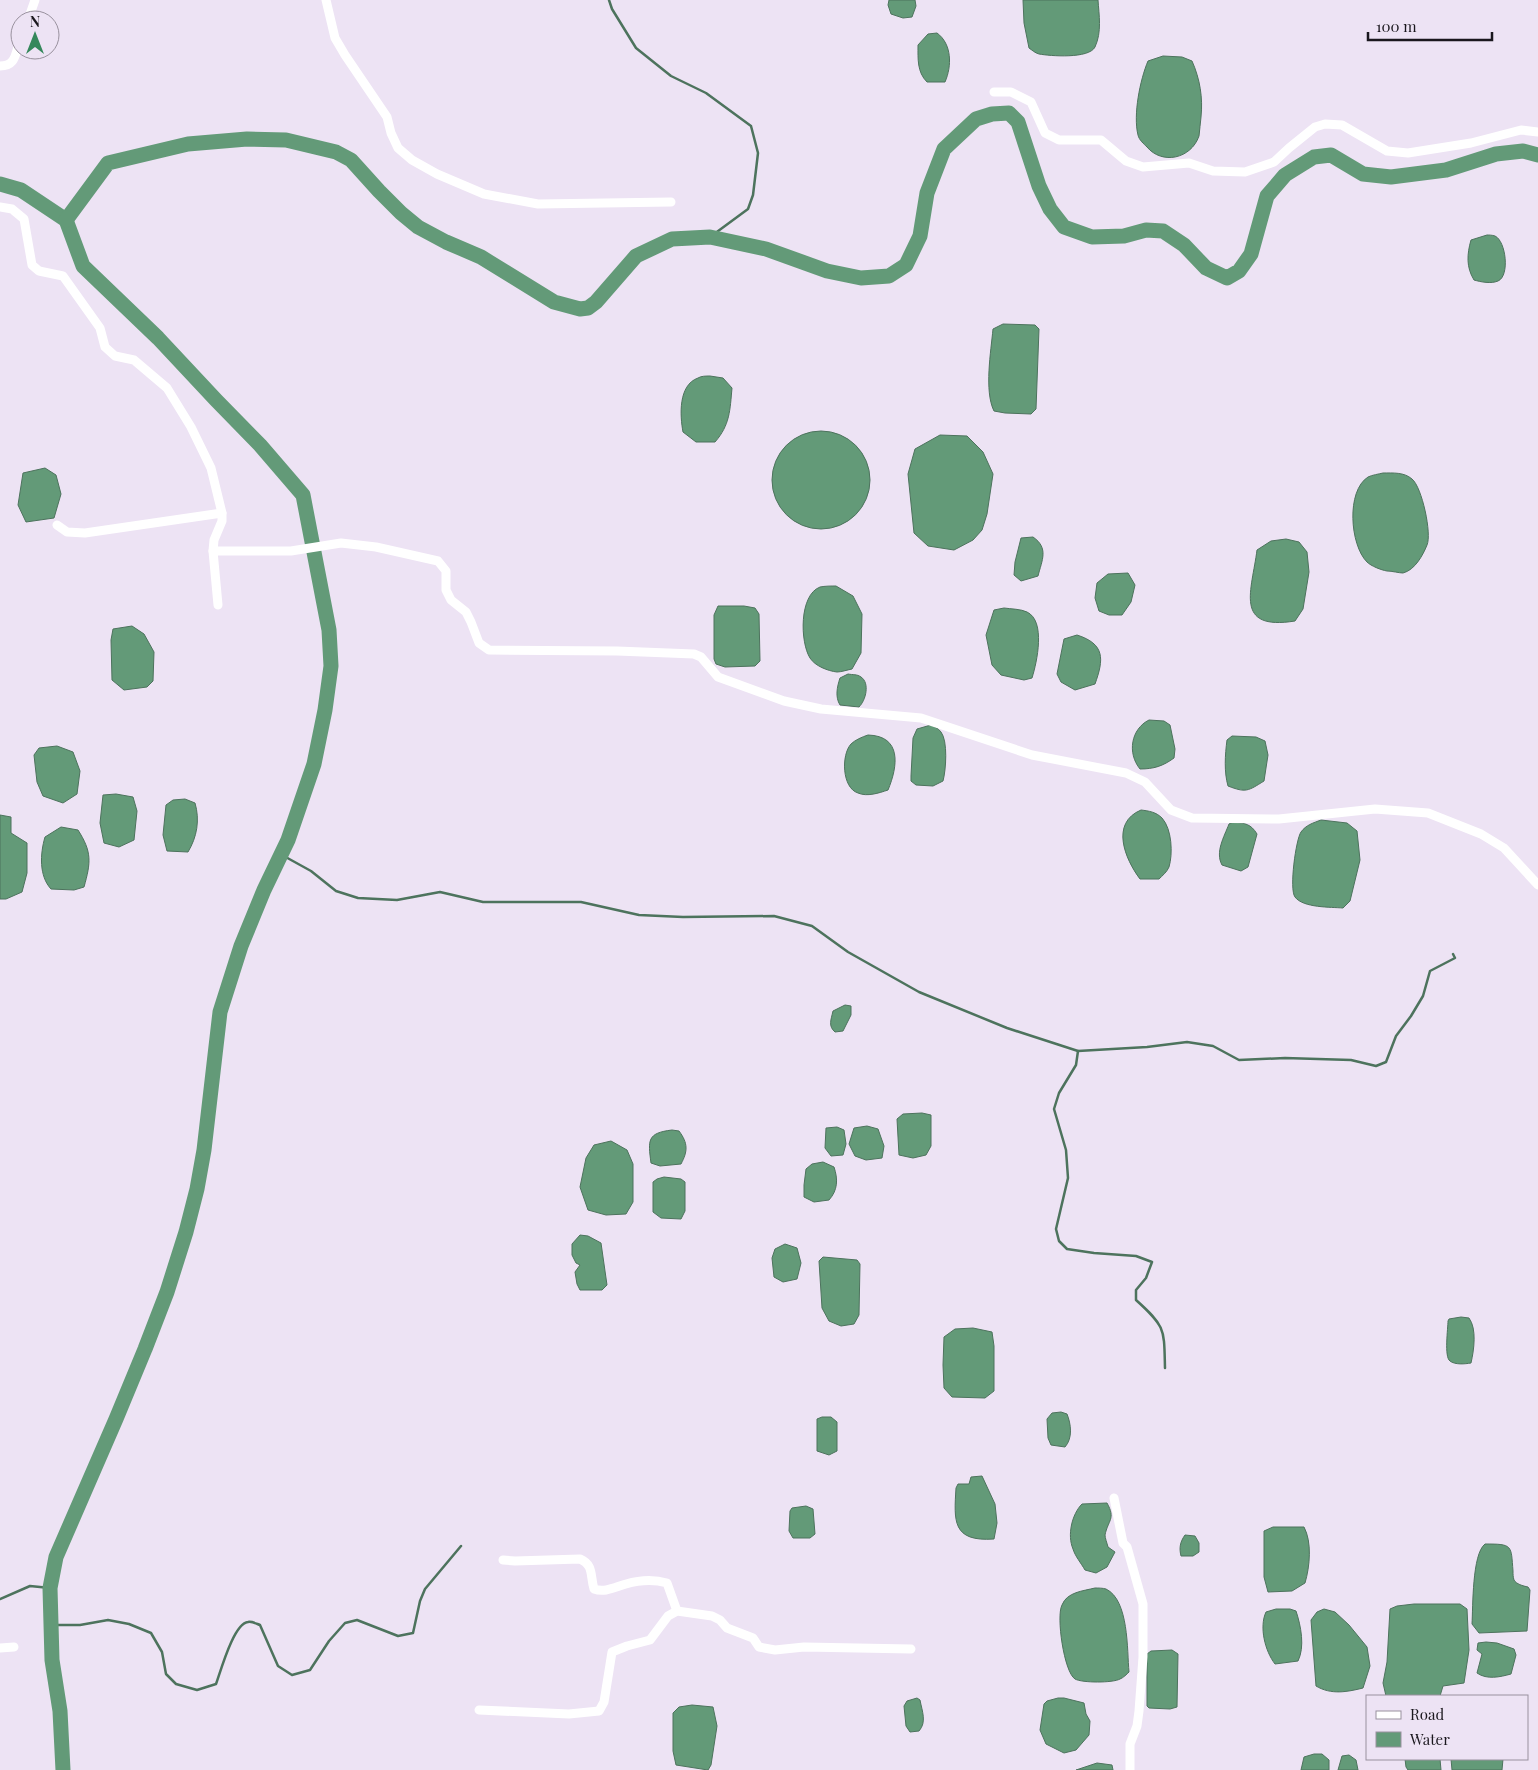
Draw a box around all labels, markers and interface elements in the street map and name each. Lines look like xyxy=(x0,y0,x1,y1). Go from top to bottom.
north arrow xyxy=(10,10,60,60)
scale bar xyxy=(1368,10,1492,42)
text: N xyxy=(30,12,40,31)
text: 100 m xyxy=(1376,16,1417,36)
legend xyxy=(1366,1695,1528,1760)
text: Road xyxy=(1410,1704,1444,1724)
text: Water xyxy=(1409,1729,1450,1749)

